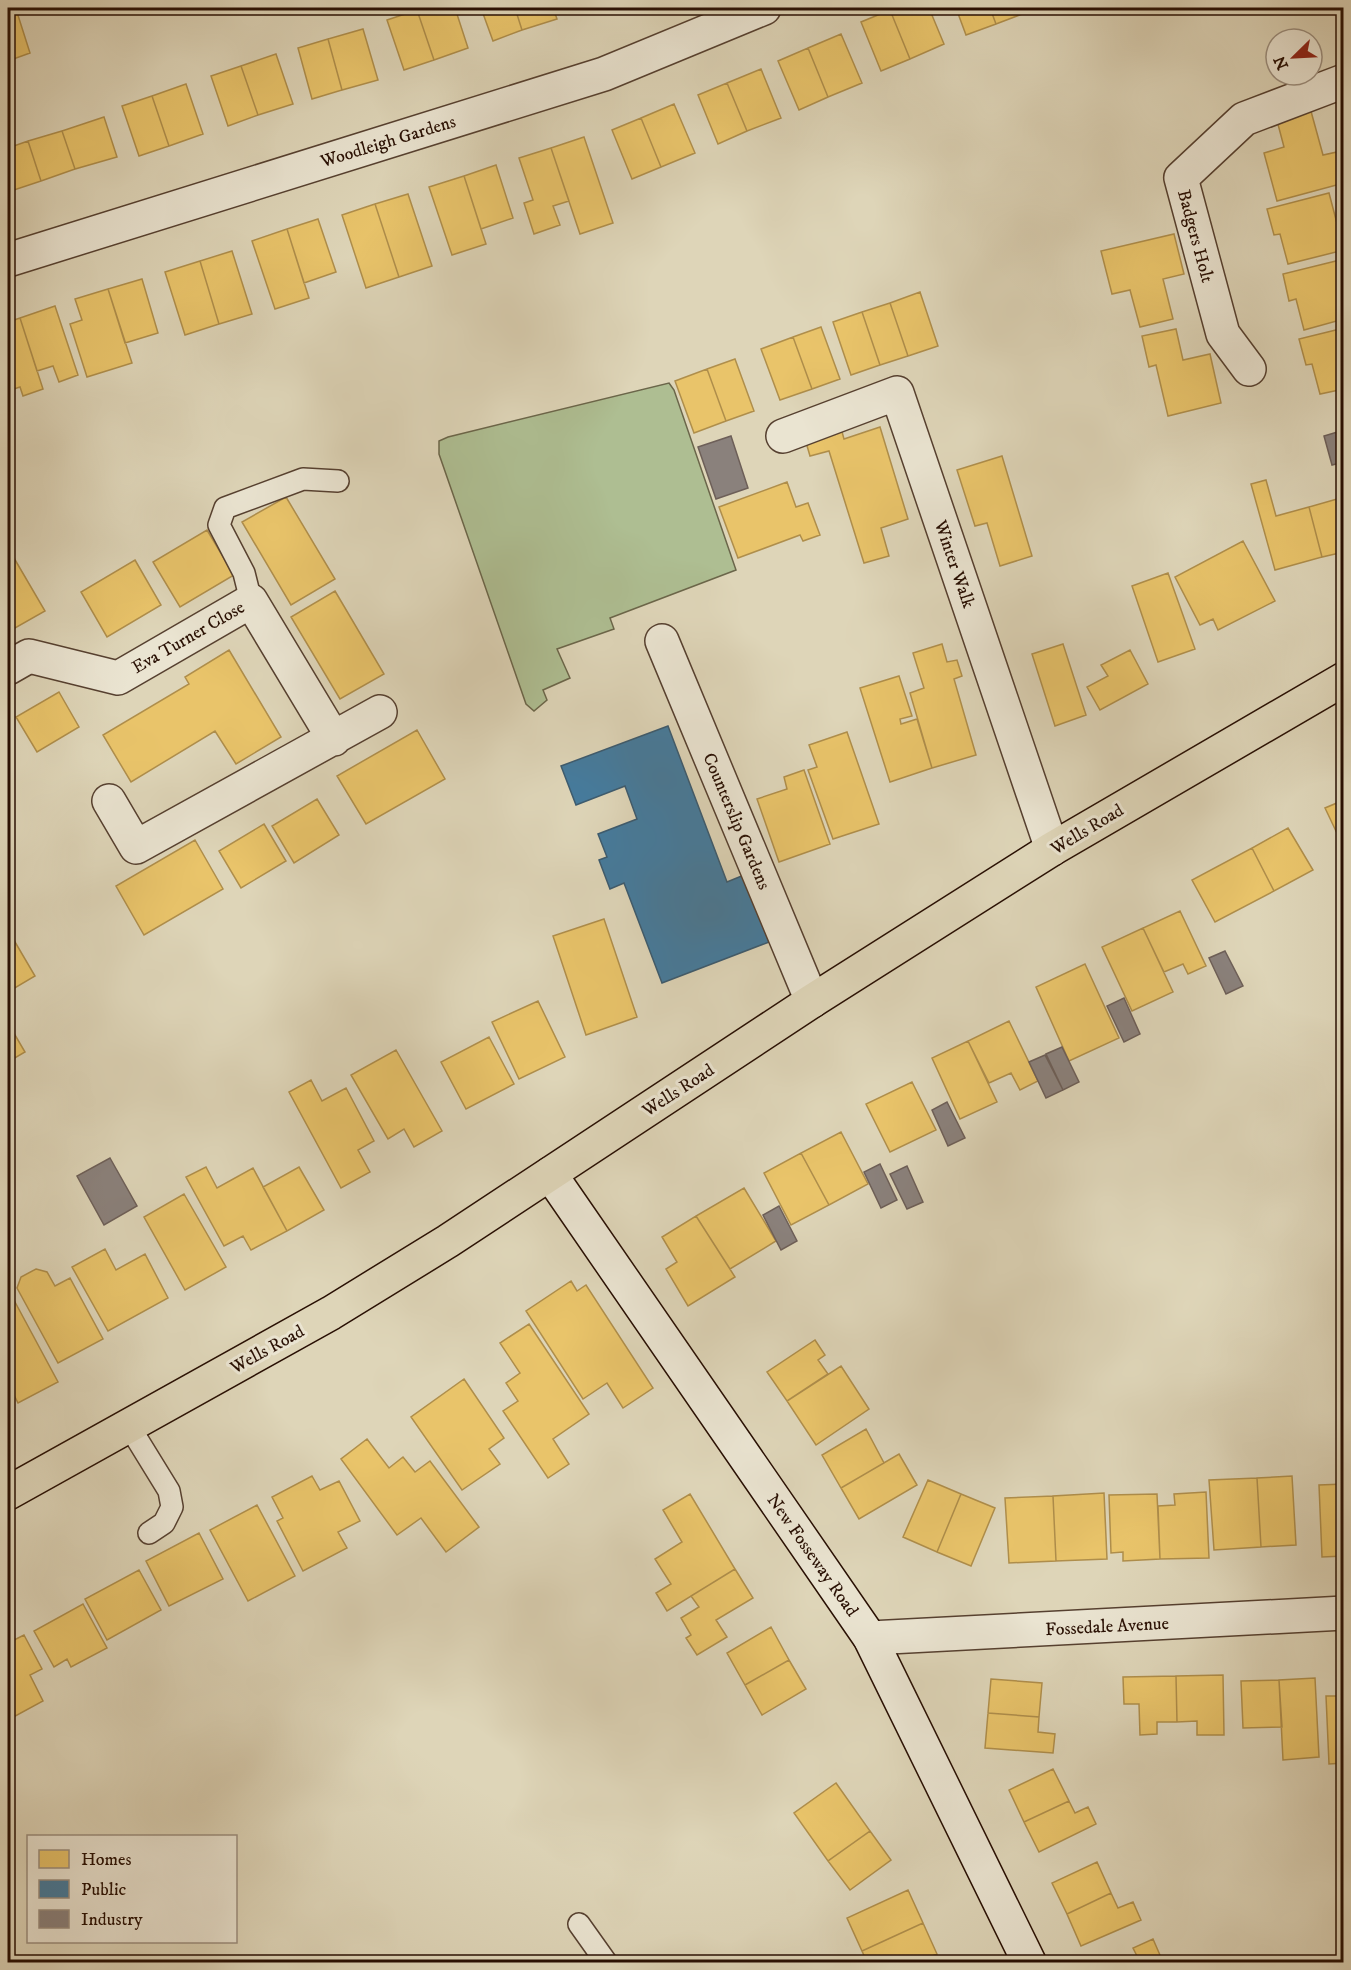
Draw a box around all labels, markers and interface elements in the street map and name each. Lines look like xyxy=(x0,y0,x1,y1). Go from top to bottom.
north arrow xyxy=(1264,27,1324,87)
text: N xyxy=(1269,53,1293,73)
street label: Woodleigh Gardens xyxy=(317,111,459,173)
street label: Badgers Holt xyxy=(1172,187,1218,285)
street label: Winter Walk xyxy=(928,516,979,611)
street label: Eva Turner Close xyxy=(128,597,249,679)
street label: Counterslip Gardens xyxy=(697,750,775,893)
street label: Wells Road xyxy=(1046,800,1128,861)
street label: Wells Road xyxy=(638,1060,719,1123)
street label: Wells Road xyxy=(226,1321,308,1380)
street label: New Fosseway Road xyxy=(762,1490,863,1621)
street label: Fossedale Avenue xyxy=(1045,1613,1169,1641)
legend xyxy=(27,1835,237,1943)
text: Homes xyxy=(81,1849,132,1871)
text: Public xyxy=(81,1879,127,1901)
text: Industry xyxy=(81,1909,143,1931)

